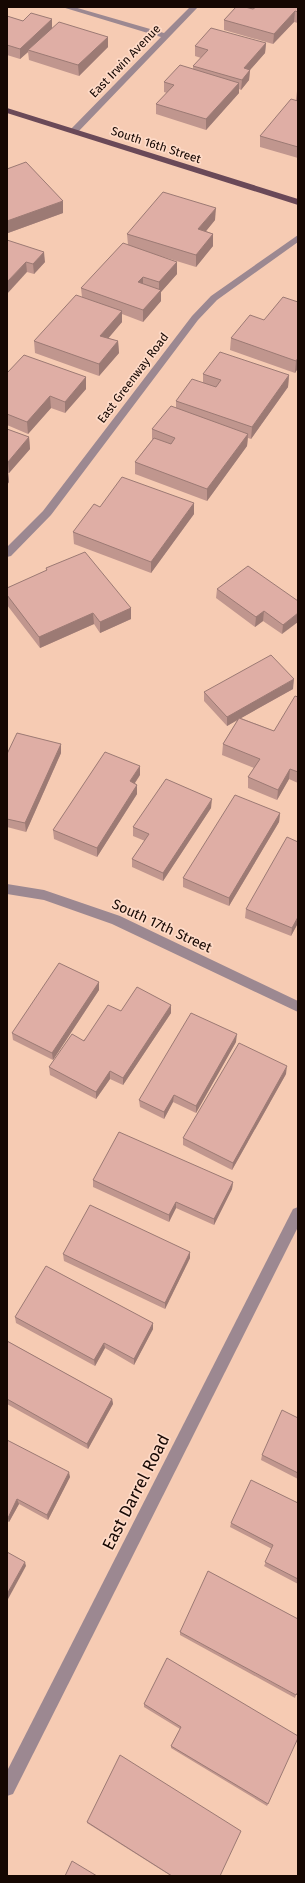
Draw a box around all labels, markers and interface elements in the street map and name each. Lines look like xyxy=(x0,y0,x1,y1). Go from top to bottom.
street label: East Irwin Avenue xyxy=(87,22,163,100)
street label: South 16th Street xyxy=(109,124,203,166)
street label: East Greenway Road xyxy=(95,330,171,426)
street label: South 17th Street xyxy=(109,895,215,957)
street label: East Darrel Road xyxy=(98,1431,174,1553)

